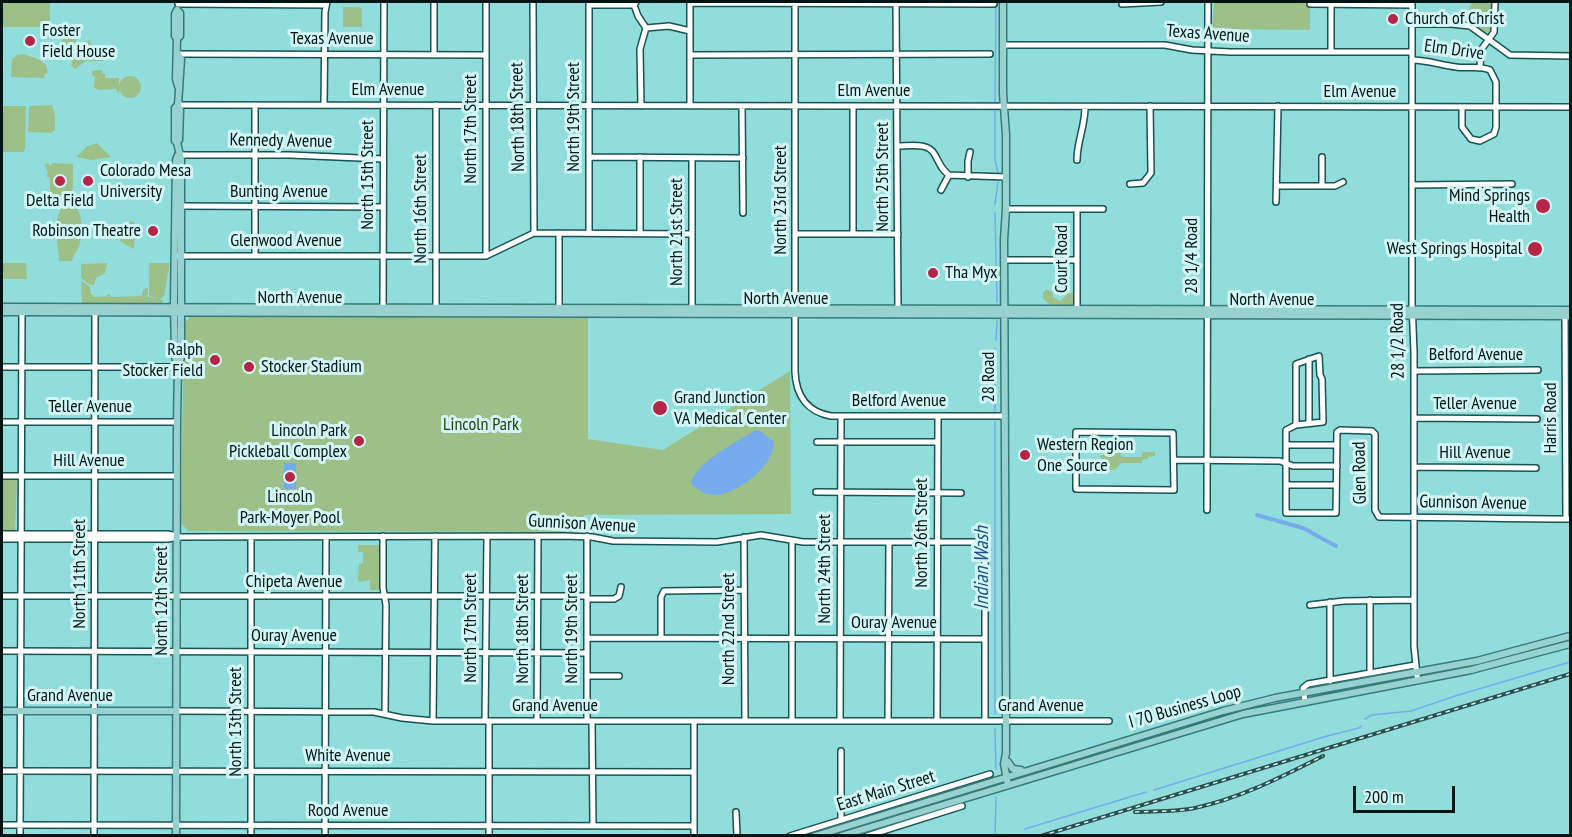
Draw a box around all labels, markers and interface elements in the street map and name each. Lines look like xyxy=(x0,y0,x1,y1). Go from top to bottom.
place label: Church of Christ xyxy=(1405,8,1504,30)
marker: Church of Christ xyxy=(1386,12,1400,26)
place label: Foster Field House xyxy=(42,20,115,63)
street label: Texas Avenue xyxy=(1166,20,1250,48)
street label: Texas Avenue xyxy=(290,28,374,50)
marker: Foster Field House xyxy=(23,34,37,48)
street label: Elm Drive xyxy=(1423,35,1485,65)
street label: North 18th Street xyxy=(506,62,530,172)
street label: North 19th Street xyxy=(563,62,585,172)
street label: North 17th Street xyxy=(460,74,482,184)
street label: Elm Avenue xyxy=(352,79,424,101)
street label: Elm Avenue xyxy=(838,80,910,102)
street label: Elm Avenue xyxy=(1324,81,1396,103)
street label: North 15th Street xyxy=(357,120,379,230)
street label: North 25th Street xyxy=(872,122,894,232)
street label: Kennedy Avenue xyxy=(229,129,333,153)
street label: North 23rd Street xyxy=(770,145,792,255)
street label: North 16th Street xyxy=(410,154,432,264)
place label: Colorado Mesa University xyxy=(100,160,191,202)
marker: Delta Field xyxy=(53,174,67,188)
marker: Colorado Mesa University xyxy=(81,174,95,188)
street label: North 21st Street xyxy=(666,178,688,286)
street label: Bunting Avenue xyxy=(230,181,328,203)
place label: Mind Springs Health xyxy=(1449,185,1530,228)
place label: Delta Field xyxy=(26,190,94,212)
marker: Mind Springs Health xyxy=(1534,197,1552,215)
street label: 28 1/4 Road xyxy=(1181,218,1203,294)
place label: Robinson Theatre xyxy=(32,220,141,242)
marker: Robinson Theatre xyxy=(146,224,160,238)
street label: Court Road xyxy=(1051,225,1073,293)
street label: Glenwood Avenue xyxy=(230,230,342,252)
place label: West Springs Hospital xyxy=(1387,238,1522,260)
marker: West Springs Hospital xyxy=(1526,240,1544,258)
place label: Tha Myx xyxy=(945,262,998,284)
marker: Tha Myx xyxy=(926,266,940,280)
street label: North Avenue xyxy=(257,287,343,309)
street label: North Avenue xyxy=(743,288,829,310)
street label: North Avenue xyxy=(1229,289,1315,311)
street label: 28 1/2 Road xyxy=(1387,303,1409,379)
place label: Ralph Stocker Field xyxy=(123,339,203,382)
street label: Belford Avenue xyxy=(1429,344,1523,366)
street label: 28 Road xyxy=(978,352,1000,402)
marker: Ralph Stocker Field xyxy=(208,353,222,367)
place label: Stocker Stadium xyxy=(261,356,362,378)
marker: Stocker Stadium xyxy=(242,360,256,374)
street label: Harris Road xyxy=(1540,382,1562,454)
place label: Grand Junction VA Medical Center xyxy=(674,387,786,430)
street label: Belford Avenue xyxy=(852,390,946,412)
street label: Teller Avenue xyxy=(1433,393,1517,415)
street label: Teller Avenue xyxy=(48,396,132,418)
marker: Grand Junction VA Medical Center xyxy=(651,399,669,417)
park label: Lincoln Park xyxy=(443,414,519,436)
place label: Lincoln Park Pickleball Complex xyxy=(229,420,347,462)
marker: Lincoln Park Pickleball Complex xyxy=(352,434,366,448)
place label: Western Region One Source xyxy=(1037,434,1133,476)
street label: Glen Road xyxy=(1349,441,1371,505)
street label: Hill Avenue xyxy=(1439,442,1511,464)
marker: Western Region One Source xyxy=(1018,448,1032,462)
street label: Hill Avenue xyxy=(53,450,125,472)
marker: Lincoln Park-Moyer Pool xyxy=(283,470,297,484)
street label: North 26th Street xyxy=(911,478,933,588)
place label: Lincoln Park-Moyer Pool xyxy=(240,486,340,528)
street label: Gunnison Avenue xyxy=(1419,491,1527,515)
street label: Gunnison Avenue xyxy=(528,510,636,538)
street label: North 24th Street xyxy=(814,514,836,624)
street label: North 11th Street xyxy=(69,519,91,629)
water label: Indian Wash xyxy=(970,526,994,610)
street label: North 12th Street xyxy=(151,546,173,656)
street label: Chipeta Avenue xyxy=(246,571,342,593)
street label: North 17th Street xyxy=(460,573,482,683)
street label: North 22nd Street xyxy=(718,573,740,685)
street label: North 18th Street xyxy=(512,574,534,684)
street label: North 19th Street xyxy=(561,574,583,684)
street label: Ouray Avenue xyxy=(851,612,937,634)
street label: Ouray Avenue xyxy=(251,625,337,647)
street label: North 13th Street xyxy=(225,667,247,777)
street label: I 70 Business Loop xyxy=(1126,681,1244,733)
street label: Grand Avenue xyxy=(27,685,113,707)
street label: Grand Avenue xyxy=(512,695,598,717)
street label: Grand Avenue xyxy=(998,695,1084,717)
street label: White Avenue xyxy=(305,745,391,767)
street label: East Main Street xyxy=(834,766,938,816)
scale bar xyxy=(1356,774,1458,812)
text: 200 m xyxy=(1364,785,1404,808)
street label: Rood Avenue xyxy=(308,800,388,822)

